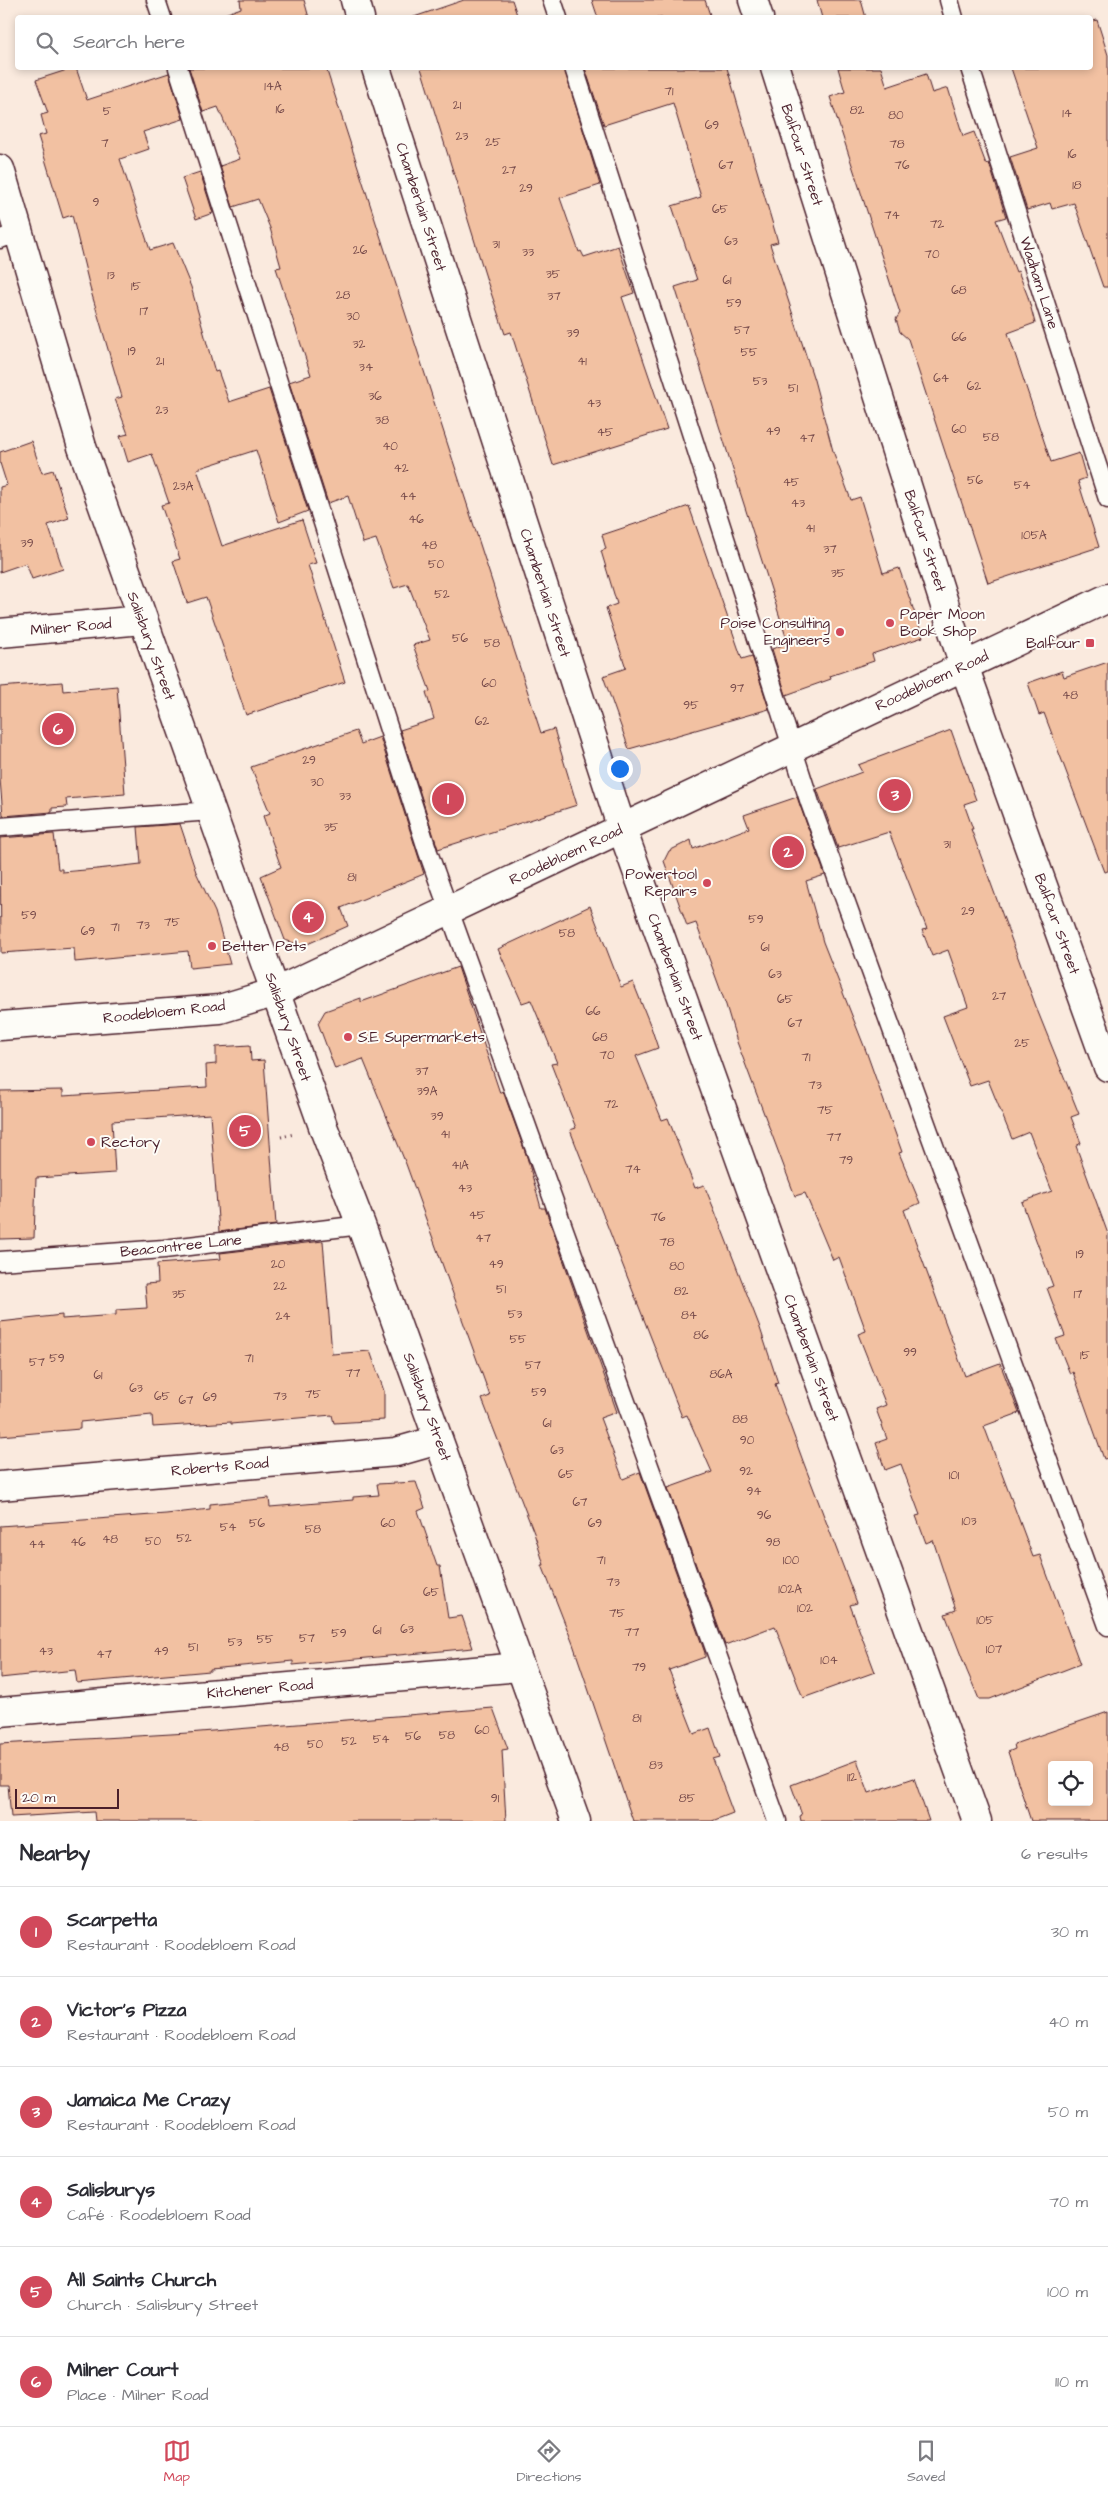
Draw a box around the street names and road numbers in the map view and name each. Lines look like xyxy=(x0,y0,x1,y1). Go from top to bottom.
street label: Balfour Street xyxy=(776,101,828,209)
street label: Chamberlain Street xyxy=(390,140,452,274)
street label: Wadham Lane xyxy=(1014,234,1064,332)
street label: Balfour Street xyxy=(899,487,951,595)
street label: Chamberlain Street xyxy=(514,526,576,660)
street label: Salisbury Street xyxy=(121,589,180,704)
street label: Milner Road xyxy=(30,613,113,641)
street label: Roodebloem Road xyxy=(872,645,992,716)
street label: Roodebloem Road xyxy=(506,819,626,890)
street label: Balfour Street xyxy=(1029,871,1085,977)
street label: Chamberlain Street xyxy=(642,910,708,1044)
street label: Salisbury Street xyxy=(259,970,317,1085)
street label: Roodebloem Road xyxy=(102,995,226,1029)
street label: Beacontree Lane xyxy=(119,1229,243,1263)
street label: Chamberlain Street xyxy=(778,1291,844,1425)
street label: Salisbury Street xyxy=(397,1350,456,1465)
street label: Roberts Road xyxy=(170,1452,270,1482)
street label: Kitchener Road xyxy=(206,1674,314,1704)

